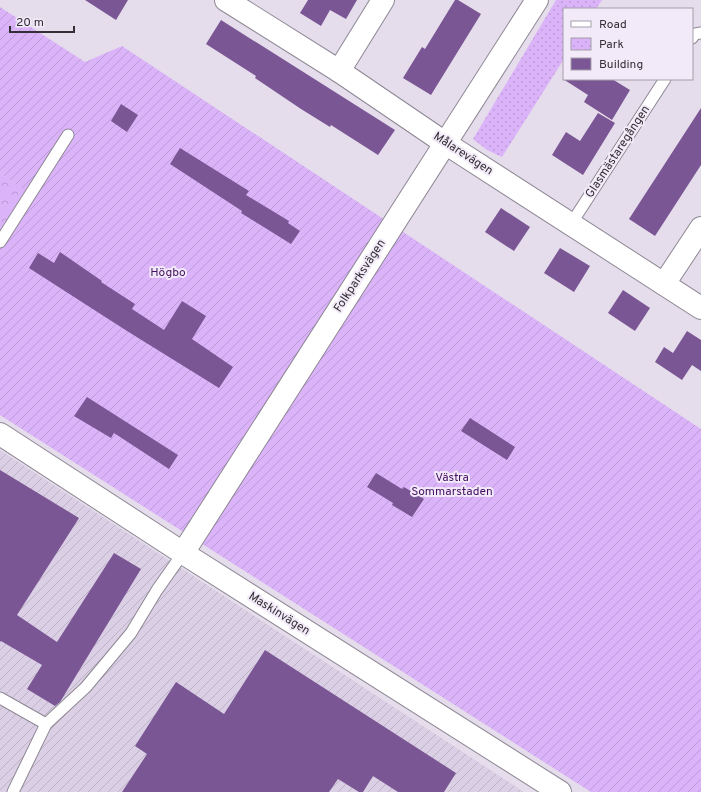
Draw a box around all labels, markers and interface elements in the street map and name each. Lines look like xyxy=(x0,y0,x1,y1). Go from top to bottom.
scale bar xyxy=(10,8,74,34)
legend xyxy=(563,8,693,80)
text: 20 m xyxy=(16,15,44,31)
text: Road xyxy=(599,17,627,33)
text: Park xyxy=(599,37,624,53)
text: Building xyxy=(599,57,643,73)
street label: Glasmästaregången xyxy=(582,103,654,201)
street label: Målarevägen xyxy=(430,129,496,179)
street label: Folkparksvägen xyxy=(330,236,390,316)
park label: Högbo xyxy=(150,265,186,281)
park label: Västra Sommarstaden xyxy=(411,470,493,500)
street label: Maskinvägen xyxy=(245,589,313,639)

